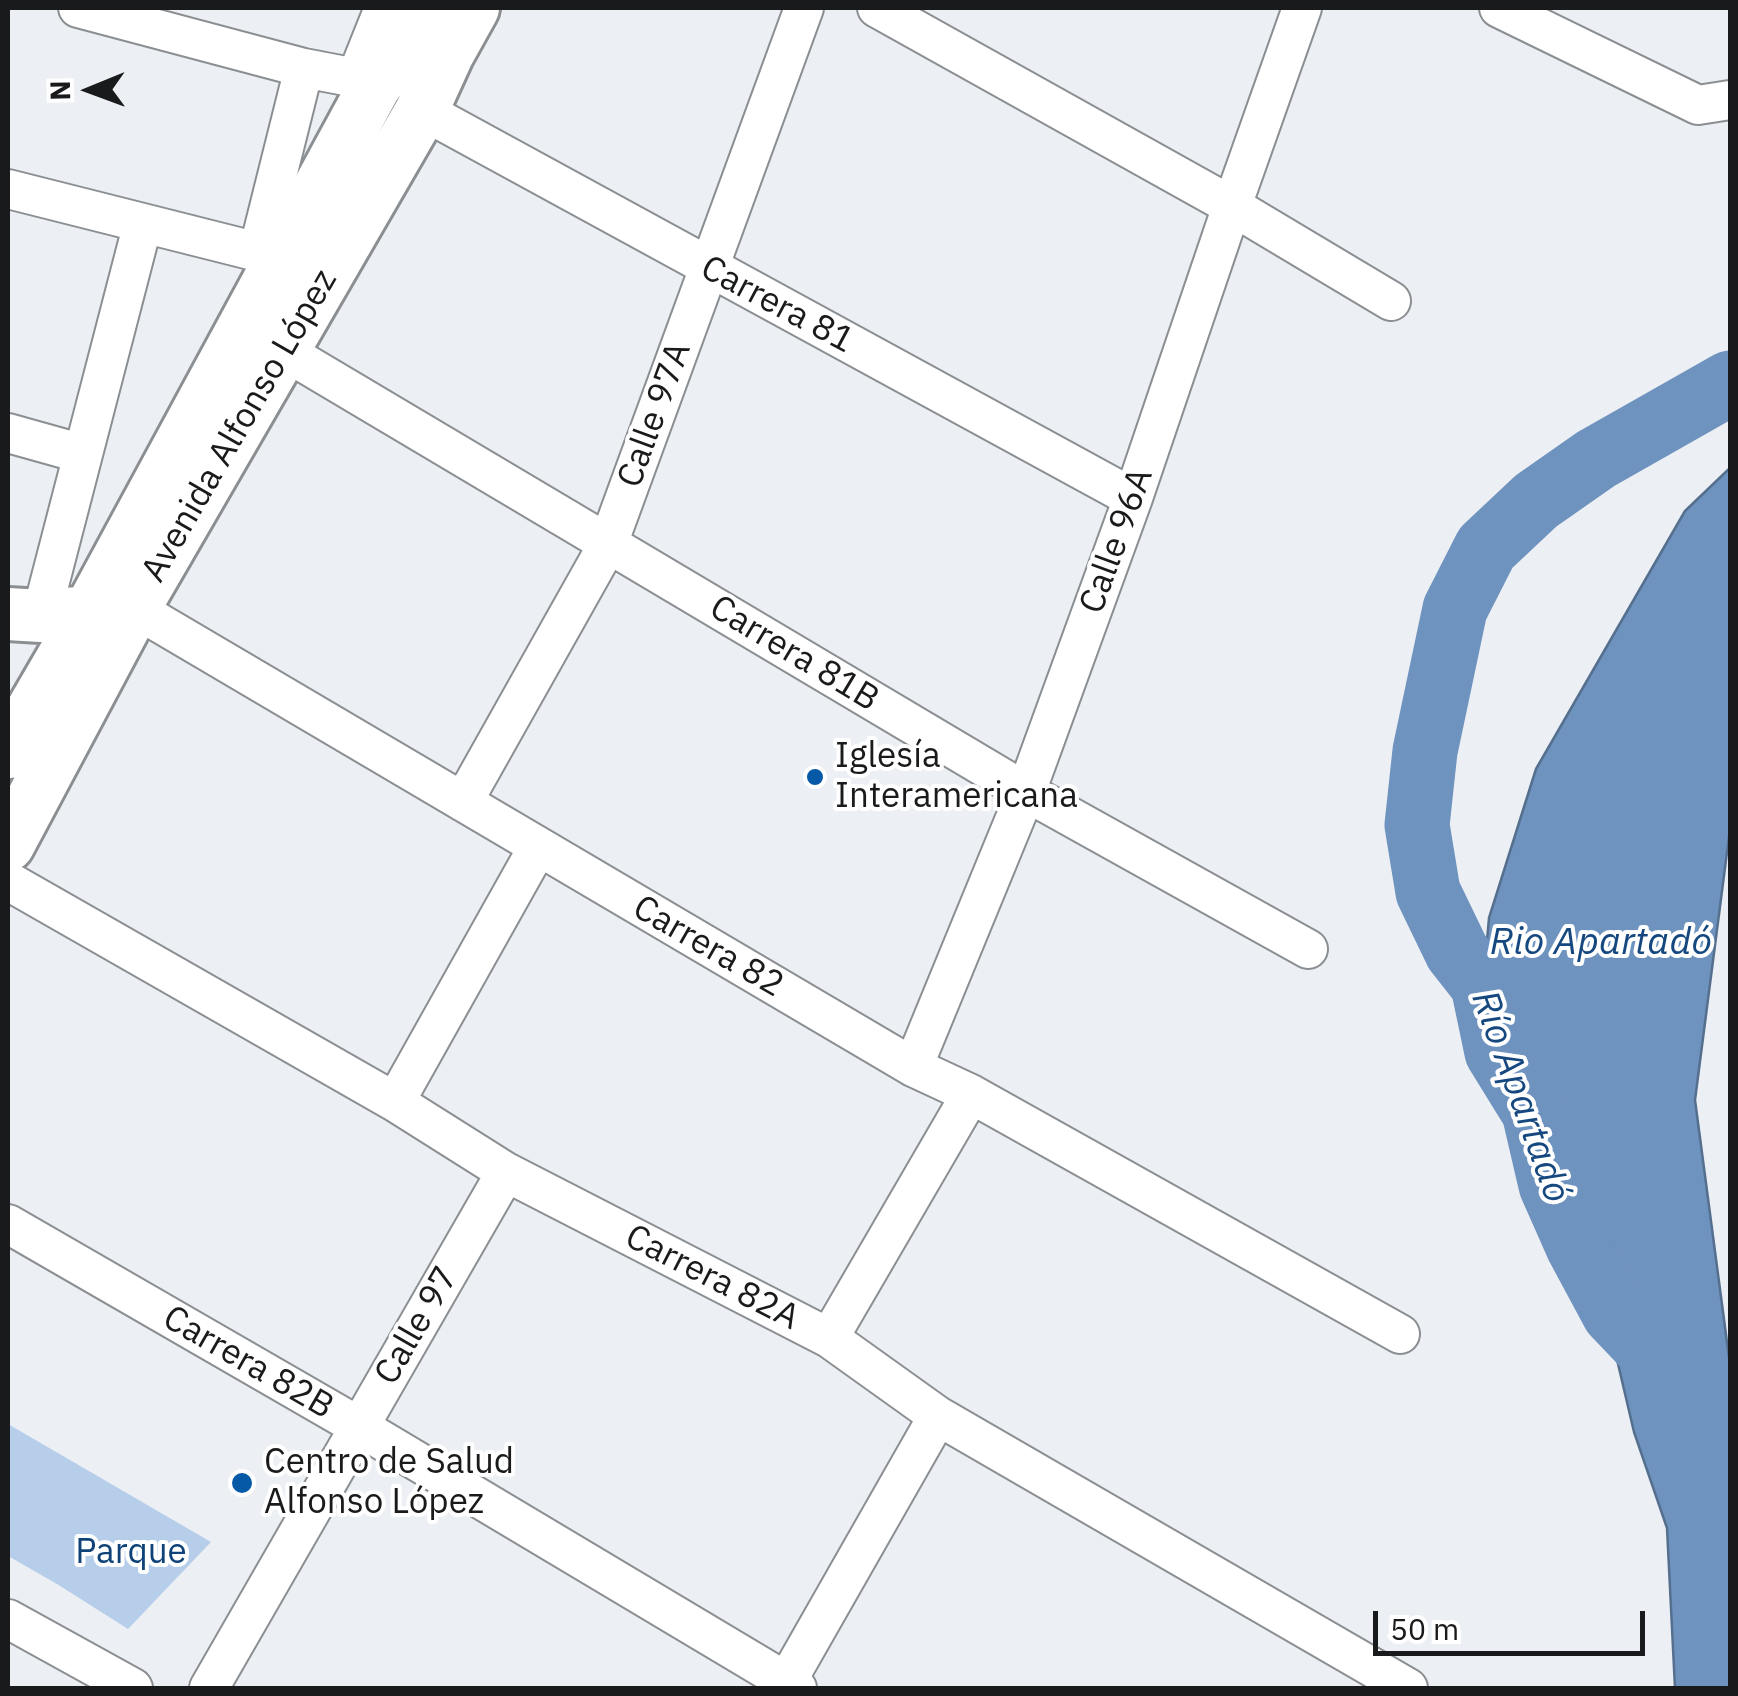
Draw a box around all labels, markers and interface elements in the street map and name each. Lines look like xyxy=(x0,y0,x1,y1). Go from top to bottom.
north arrow xyxy=(40,40,140,140)
text: N xyxy=(41,80,78,101)
street label: Carrera 81 xyxy=(693,247,861,363)
street label: Avenida Alfonso López xyxy=(133,262,347,590)
street label: Calle 97A xyxy=(609,337,701,493)
street label: Calle 96A xyxy=(1071,463,1163,619)
street label: Carrera 81B xyxy=(702,587,886,721)
place label: Iglesía Interamericana xyxy=(835,736,1078,818)
marker: Iglesía Interamericana xyxy=(804,766,826,788)
street label: Carrera 82 xyxy=(625,887,791,1007)
water label: Rio Apartadó xyxy=(1490,920,1712,966)
water label: Río Apartadó xyxy=(1461,985,1579,1209)
street label: Carrera 82A xyxy=(618,1216,806,1340)
street label: Calle 97 xyxy=(367,1260,467,1392)
street label: Carrera 82B xyxy=(155,1297,341,1429)
place label: Centro de Salud Alfonso López xyxy=(264,1442,514,1524)
marker: Centro de Salud Alfonso López xyxy=(229,1470,255,1496)
park label: Parque xyxy=(75,1532,187,1574)
scale bar xyxy=(1378,1591,1650,1653)
text: 50 m xyxy=(1390,1609,1459,1648)

